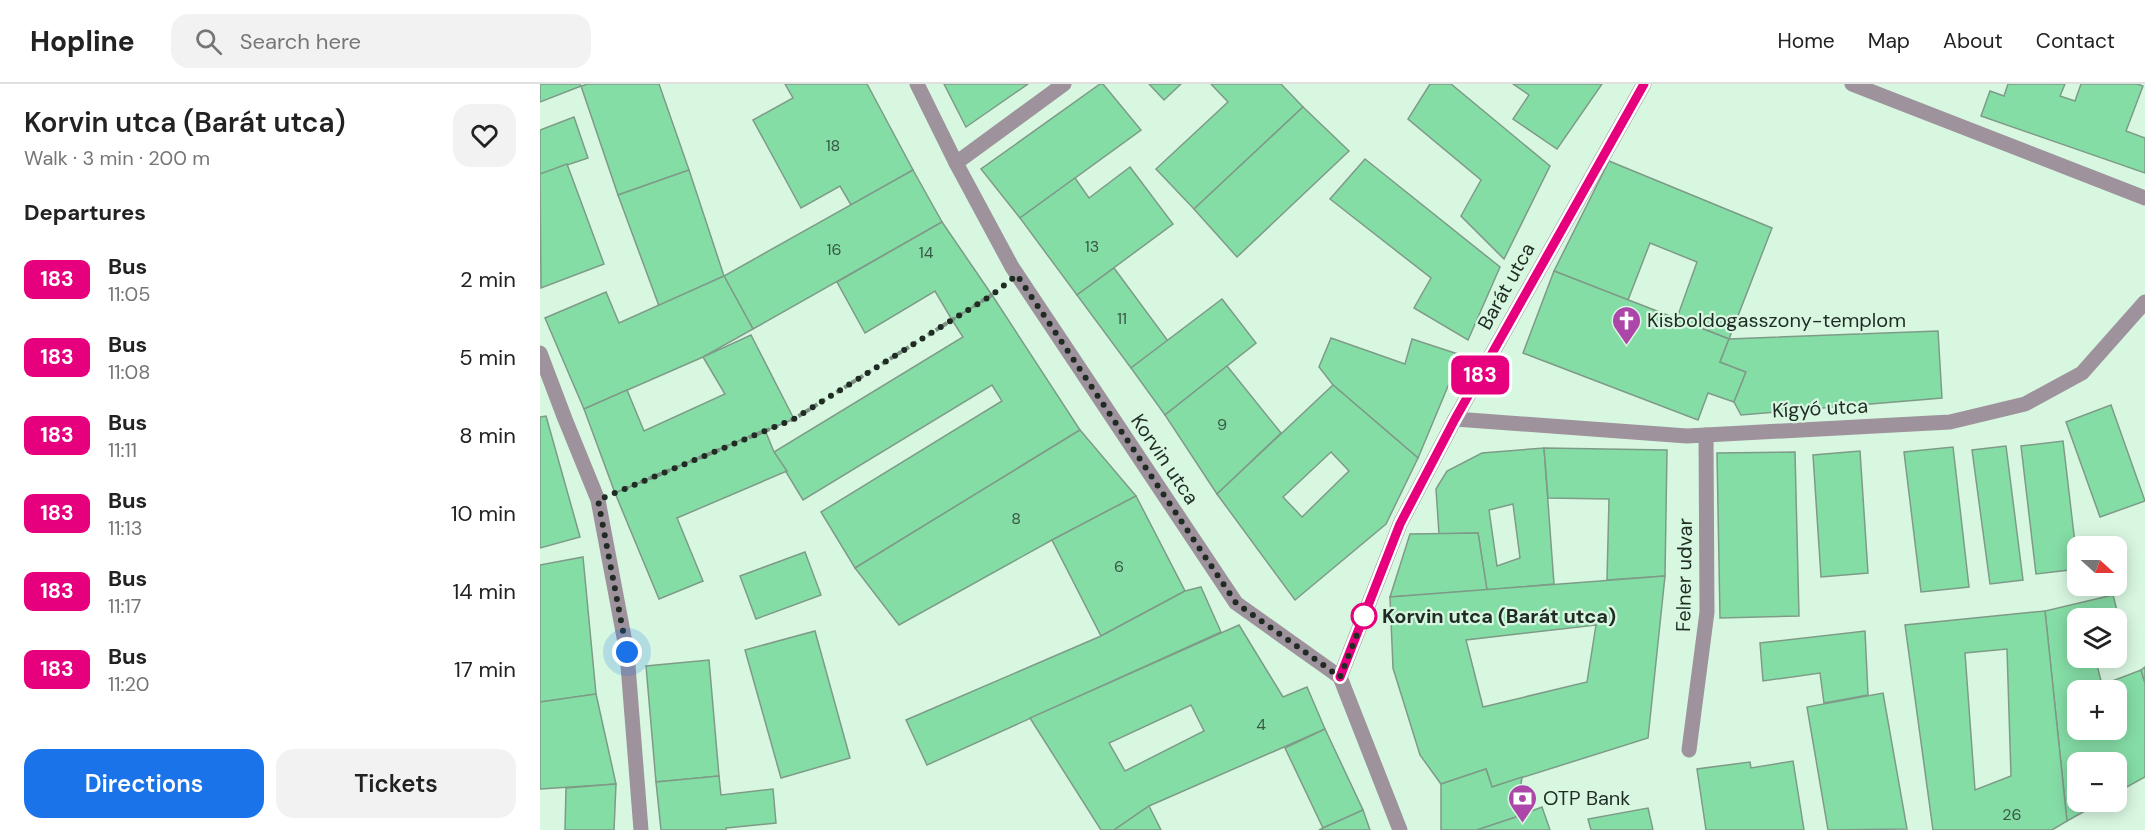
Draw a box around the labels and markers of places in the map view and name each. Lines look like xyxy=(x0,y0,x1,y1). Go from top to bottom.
church icon: Kisboldogasszony-templom xyxy=(1610,304,1642,346)
place label: Kisboldogasszony-templom xyxy=(1647,307,1906,333)
marker: Korvin utca (Barát utca) xyxy=(1351,603,1377,629)
place label: Korvin utca (Barát utca) xyxy=(1382,603,1616,629)
bank icon: OTP Bank xyxy=(1506,782,1538,824)
place label: OTP Bank xyxy=(1543,785,1630,811)

